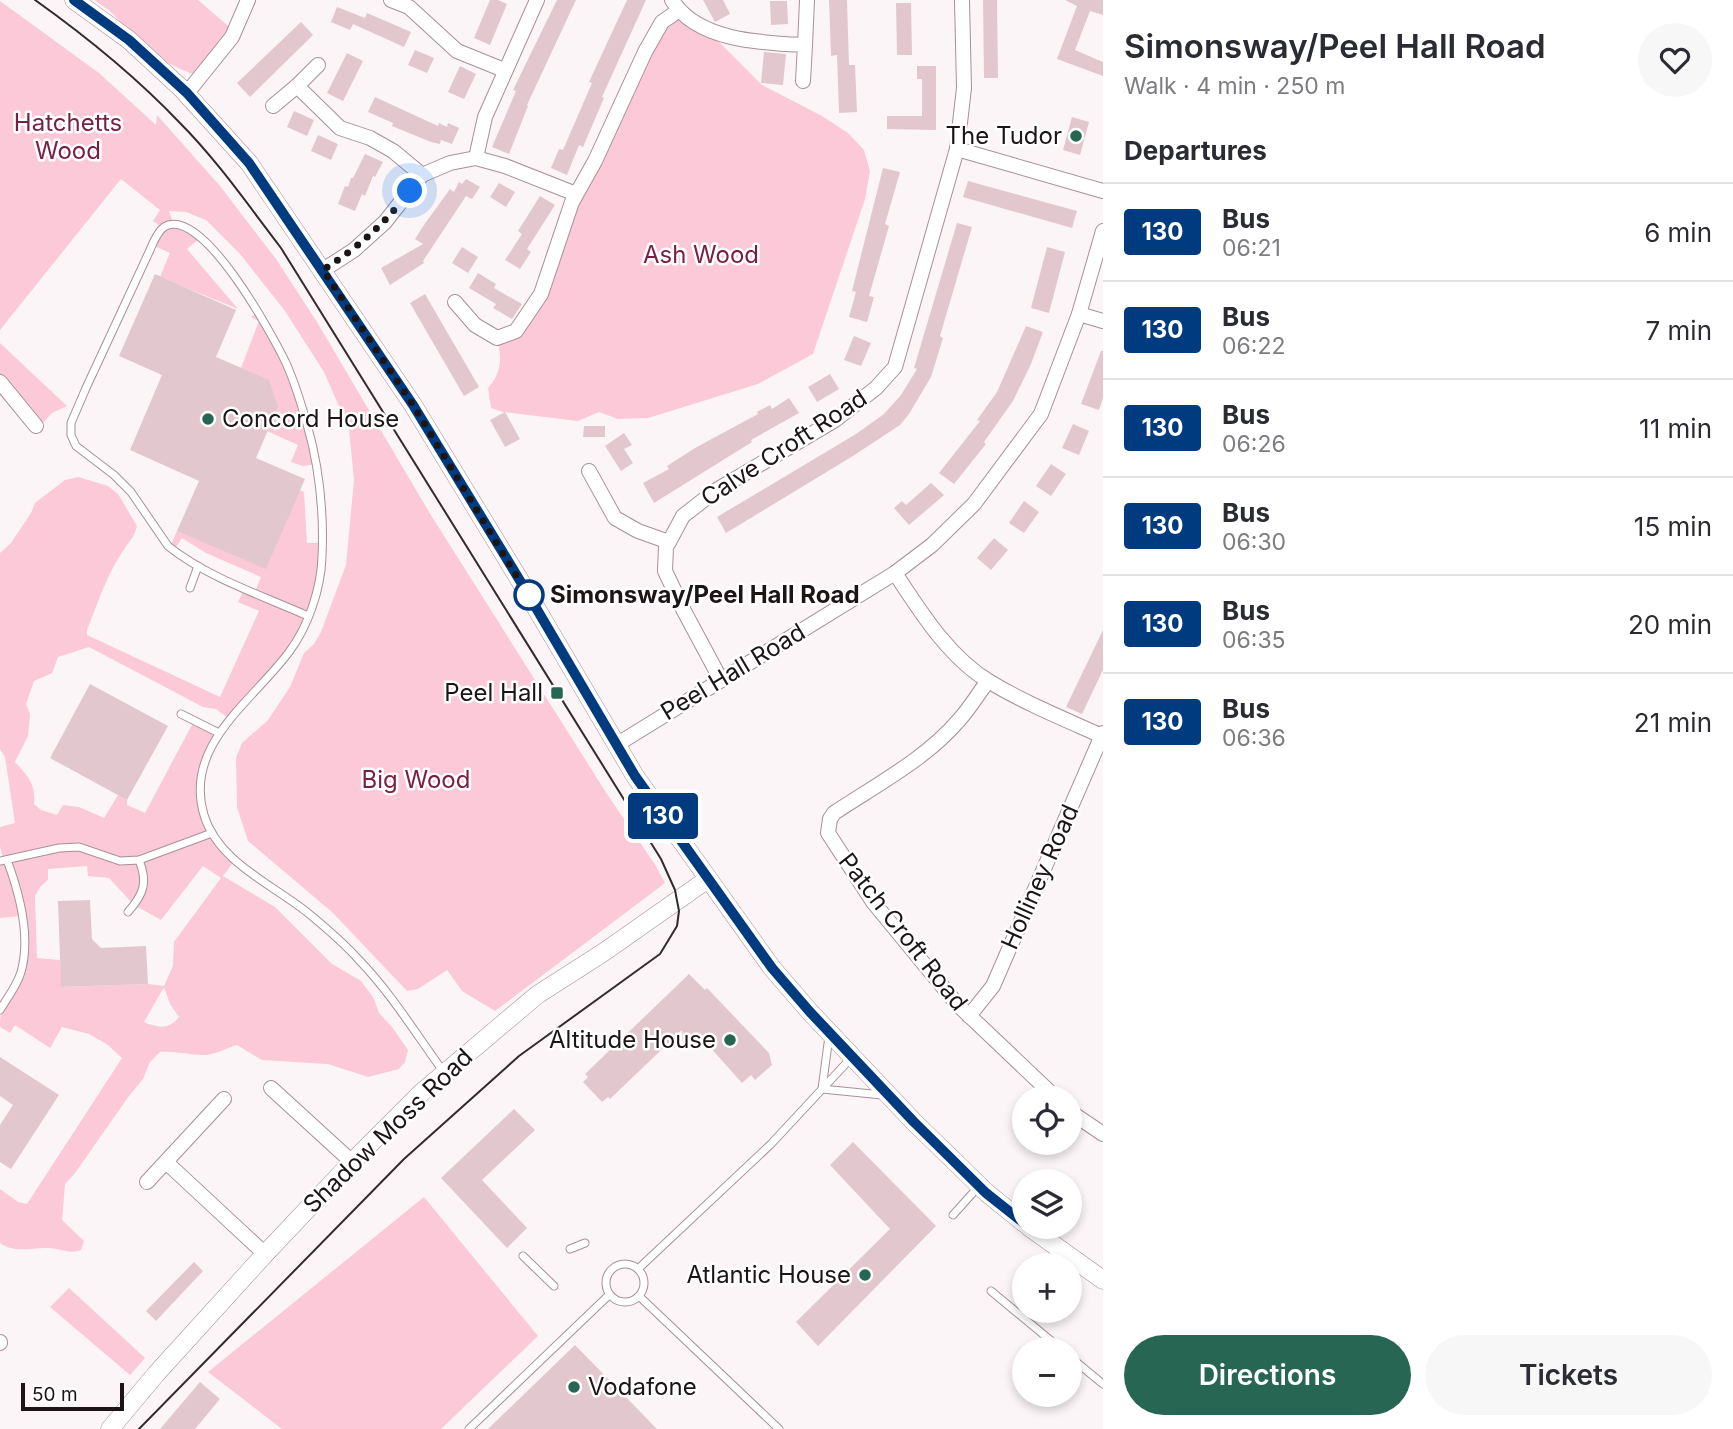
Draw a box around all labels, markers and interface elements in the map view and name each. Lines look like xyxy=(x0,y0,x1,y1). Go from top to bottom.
button: heart xyxy=(1638,23,1712,97)
text: Simonsway/Peel Hall Road xyxy=(1124,26,1546,66)
text: Walk · 4 min · 250 m xyxy=(1124,72,1346,100)
park label: Hatchetts Wood xyxy=(14,108,122,165)
place label: The Tudor xyxy=(946,121,1062,150)
marker: The Tudor xyxy=(1068,128,1084,144)
text: Departures xyxy=(1124,135,1267,166)
your location xyxy=(392,173,427,208)
text: Bus xyxy=(1222,203,1270,234)
text: 130 xyxy=(1141,217,1184,246)
text: 6 min xyxy=(1644,217,1712,248)
text: 06:21 xyxy=(1222,234,1281,262)
park label: Ash Wood xyxy=(643,240,759,269)
text: Bus xyxy=(1222,301,1270,332)
text: 130 xyxy=(1141,315,1184,344)
text: 7 min xyxy=(1646,315,1712,346)
text: 06:22 xyxy=(1222,332,1285,360)
street label: Calve Croft Road xyxy=(695,383,872,512)
text: Bus xyxy=(1222,399,1270,430)
place label: Concord House xyxy=(222,404,399,433)
marker: Concord House xyxy=(200,411,216,427)
text: 130 xyxy=(1141,413,1184,442)
text: 11 min xyxy=(1639,413,1712,444)
text: 06:26 xyxy=(1222,430,1286,458)
text: Bus xyxy=(1222,497,1270,528)
text: 130 xyxy=(1141,511,1184,540)
text: 15 min xyxy=(1634,511,1712,542)
text: 06:30 xyxy=(1222,528,1286,556)
marker: Simonsway/Peel Hall Road xyxy=(514,580,544,610)
place label: Simonsway/Peel Hall Road xyxy=(550,580,860,609)
text: Bus xyxy=(1222,595,1270,626)
text: 130 xyxy=(1141,609,1184,638)
text: 20 min xyxy=(1628,609,1712,640)
street label: Peel Hall Road xyxy=(655,617,810,726)
text: 06:35 xyxy=(1222,626,1286,654)
place label: Peel Hall xyxy=(444,678,543,707)
marker: Peel Hall xyxy=(549,685,565,701)
text: Bus xyxy=(1222,693,1270,724)
text: 130 xyxy=(1141,707,1184,736)
text: 21 min xyxy=(1634,707,1712,738)
text: 06:36 xyxy=(1222,724,1286,752)
park label: Big Wood xyxy=(362,765,470,794)
line badge: 130 xyxy=(623,793,703,839)
street label: Holliney Road xyxy=(995,800,1084,954)
text: 130 xyxy=(642,801,684,830)
street label: Patch Croft Road xyxy=(833,847,974,1016)
place label: Altitude House xyxy=(549,1025,716,1054)
marker: Altitude House xyxy=(722,1032,738,1048)
street label: Shadow Moss Road xyxy=(297,1042,478,1219)
map controls xyxy=(1012,1085,1082,1407)
button: locate xyxy=(1012,1085,1082,1155)
button: layers xyxy=(1012,1169,1082,1239)
button: + xyxy=(1012,1253,1082,1323)
place label: Atlantic House xyxy=(686,1260,851,1289)
marker: Atlantic House xyxy=(857,1267,873,1283)
button: Directions xyxy=(1124,1335,1411,1415)
button: Tickets xyxy=(1425,1335,1712,1415)
button: − xyxy=(1012,1337,1082,1407)
place label: Vodafone xyxy=(588,1372,697,1401)
marker: Vodafone xyxy=(566,1379,582,1395)
scale bar xyxy=(21,1380,124,1412)
text: 50 m xyxy=(32,1383,78,1406)

